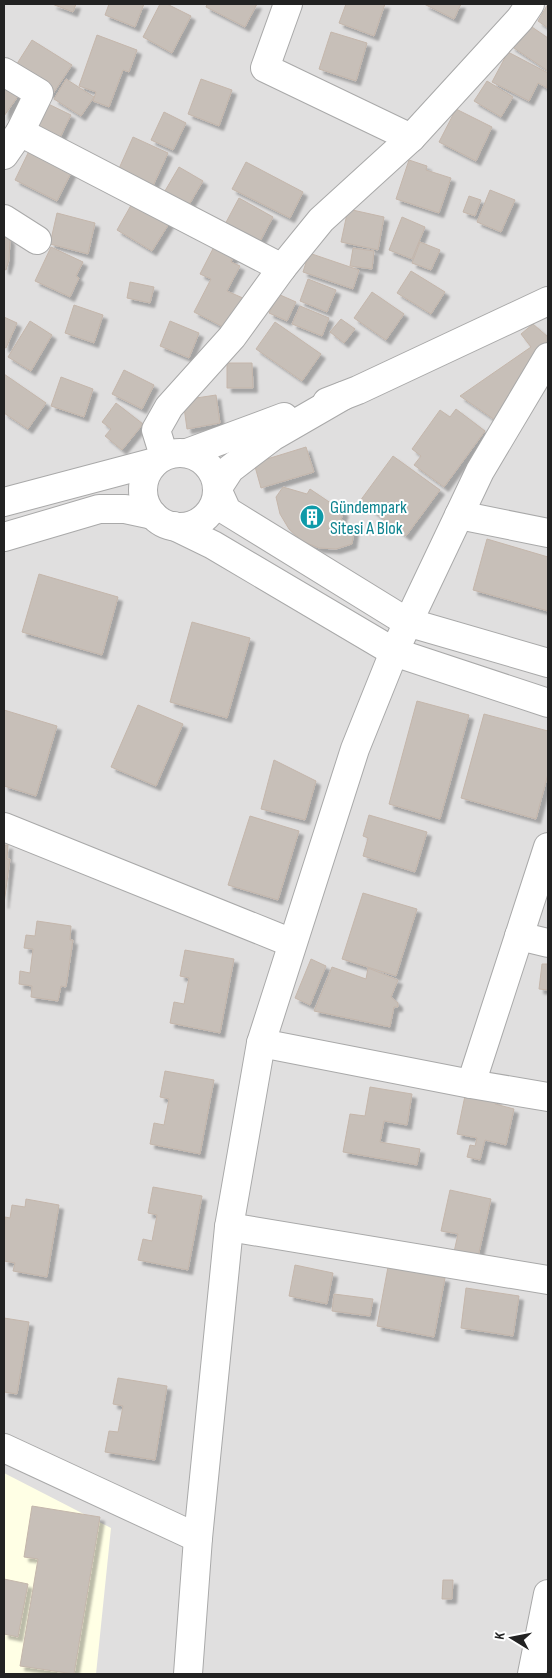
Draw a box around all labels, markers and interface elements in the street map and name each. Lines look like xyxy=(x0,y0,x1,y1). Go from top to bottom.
place label: Gündempark Sitesi A Blok xyxy=(330,497,407,539)
building icon: Gündempark Sitesi A Blok xyxy=(299,504,325,530)
north arrow xyxy=(487,1613,537,1663)
text: K xyxy=(491,1631,509,1641)

